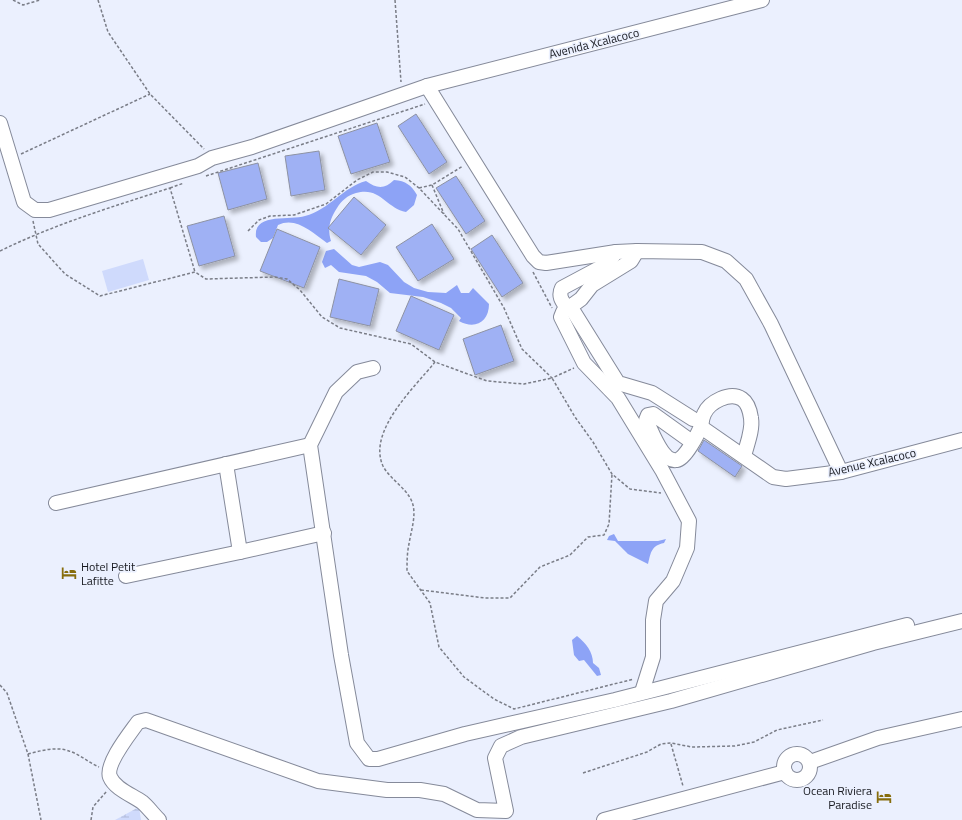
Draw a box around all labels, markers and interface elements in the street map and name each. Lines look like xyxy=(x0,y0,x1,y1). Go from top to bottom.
street label: Avenida Xcalacoco xyxy=(547,23,641,63)
street label: Avenue Xcalacoco xyxy=(826,443,918,481)
place label: Hotel Petit Lafitte xyxy=(81,557,136,590)
hotel icon: Hotel Petit Lafitte xyxy=(60,564,78,582)
place label: Ocean Riviera Paradise xyxy=(803,781,872,814)
hotel icon: Ocean Riviera Paradise xyxy=(875,788,893,806)

